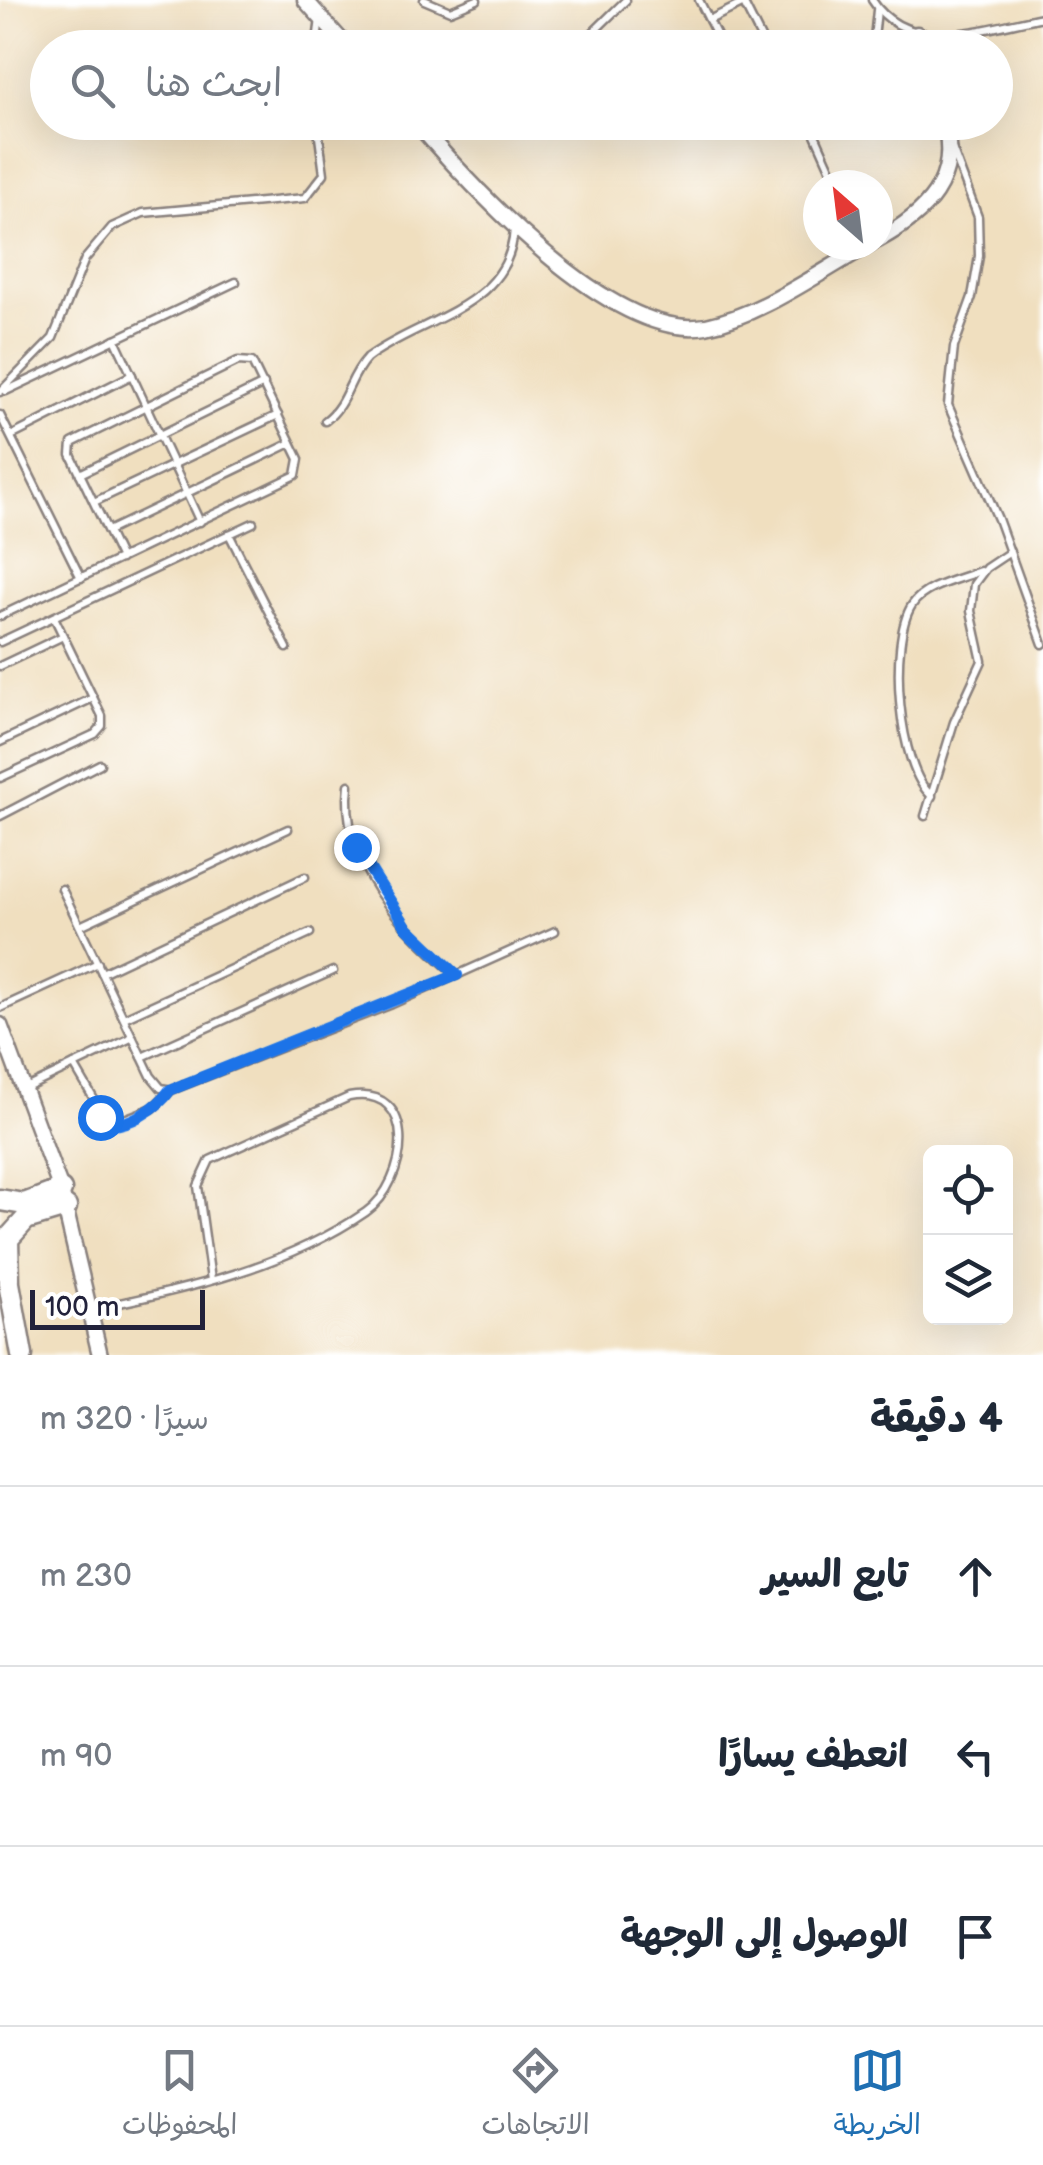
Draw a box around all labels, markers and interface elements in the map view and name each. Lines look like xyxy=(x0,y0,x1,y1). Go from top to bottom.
search box xyxy=(30,30,1013,140)
icon: search xyxy=(65,58,120,113)
text: ابحث هنا xyxy=(145,62,282,107)
north arrow xyxy=(803,170,893,260)
route end xyxy=(334,825,380,871)
route start xyxy=(78,1095,124,1141)
map controls xyxy=(923,1145,1013,1325)
button: locate xyxy=(923,1145,1013,1235)
button: layers xyxy=(923,1235,1013,1325)
scale bar xyxy=(30,1285,205,1330)
text: 100 m xyxy=(45,1291,119,1324)
text: 4 دقيقة xyxy=(870,1394,1003,1445)
text: سيرًا · 320 m xyxy=(40,1400,209,1439)
icon: ahead xyxy=(948,1549,1003,1604)
text: تابع السير xyxy=(762,1553,908,1598)
text: 230 m xyxy=(40,1557,132,1596)
icon: left xyxy=(948,1729,1003,1784)
text: انعطف يسارًا xyxy=(718,1733,908,1778)
text: 90 m xyxy=(40,1737,112,1776)
icon: arrive xyxy=(948,1909,1003,1964)
text: الوصول إلى الوجهة xyxy=(620,1913,908,1958)
tab: المحفوظات xyxy=(122,2043,237,2149)
tab: الاتجاهات xyxy=(481,2043,590,2149)
tab: الخريطة xyxy=(834,2043,921,2149)

